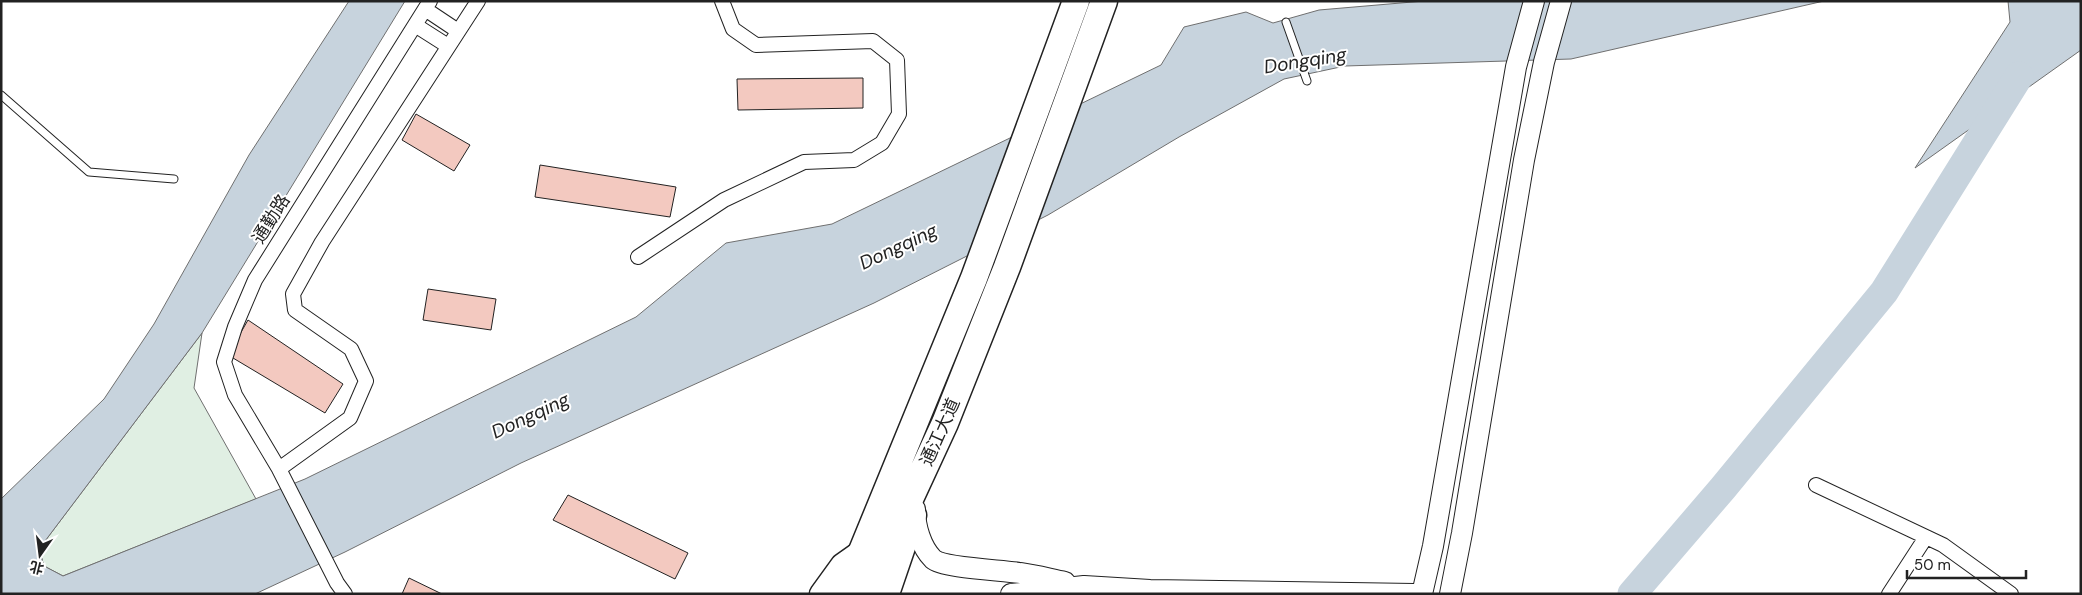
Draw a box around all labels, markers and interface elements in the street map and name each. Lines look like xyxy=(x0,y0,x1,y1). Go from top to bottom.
water label: Dongqing xyxy=(1262,42,1349,79)
street label: 通勤路 xyxy=(247,190,295,248)
water label: Dongqing xyxy=(855,217,942,275)
water label: Dongqing xyxy=(487,386,574,444)
street label: 通江大道 xyxy=(914,394,966,470)
north arrow xyxy=(15,530,65,580)
scale bar xyxy=(1907,548,2026,580)
text: 50 m xyxy=(1914,555,1951,575)
text: 北 xyxy=(28,557,46,578)

